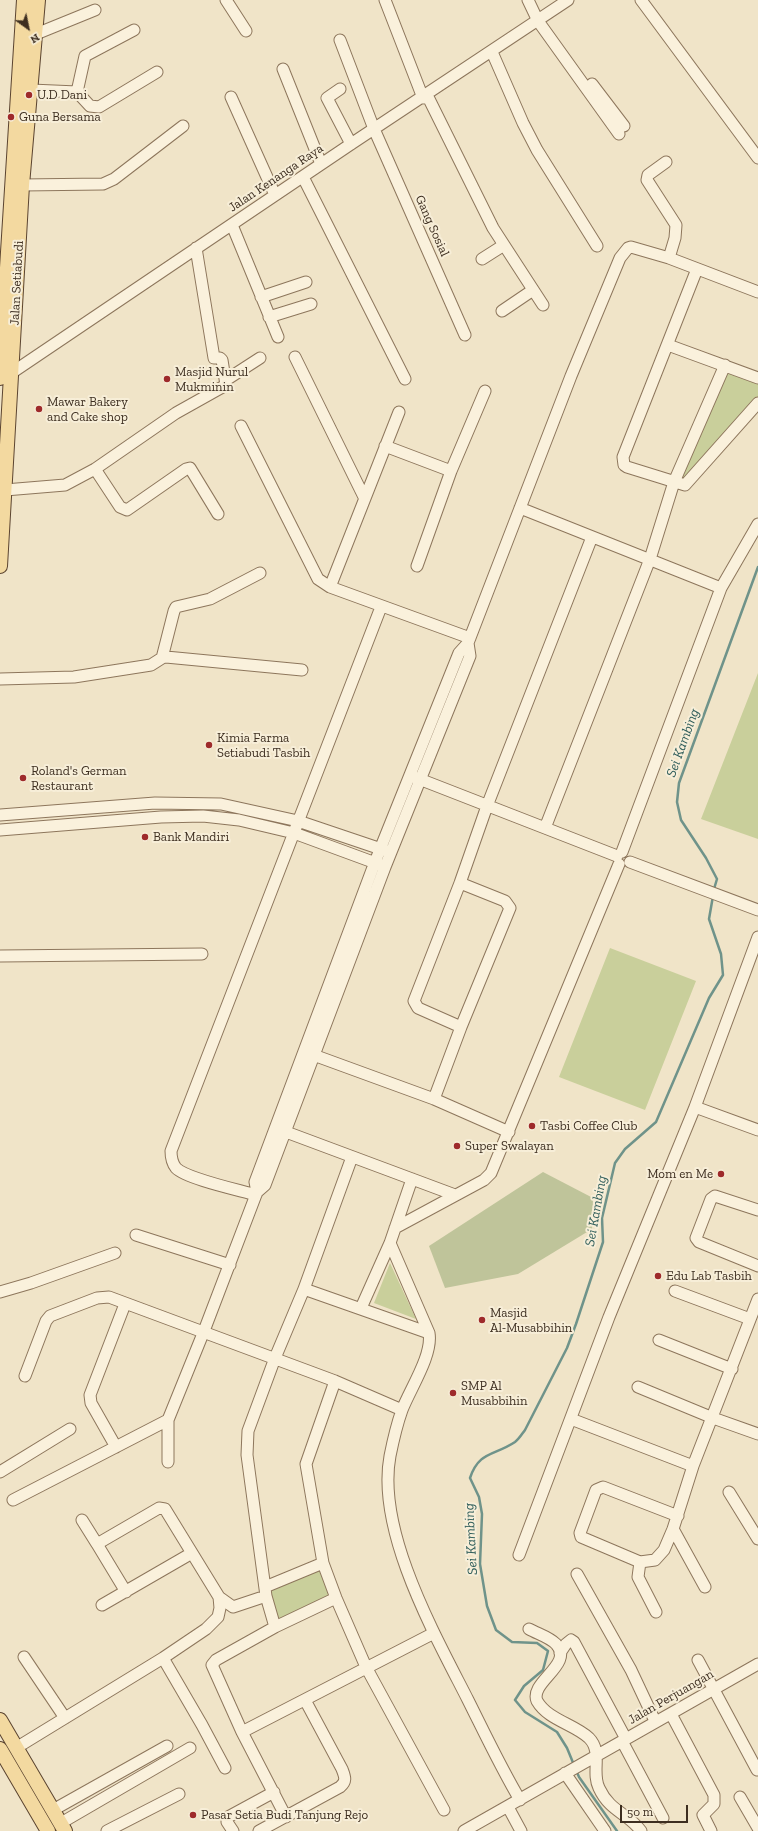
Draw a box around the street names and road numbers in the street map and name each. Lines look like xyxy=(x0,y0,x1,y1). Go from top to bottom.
street label: Jalan Kenanga Raya xyxy=(226,141,326,215)
street label: Gang Sosial xyxy=(412,193,452,259)
street label: Jalan Setiabudi xyxy=(7,240,27,326)
street label: Jalan Perjuangan xyxy=(626,1666,716,1728)

